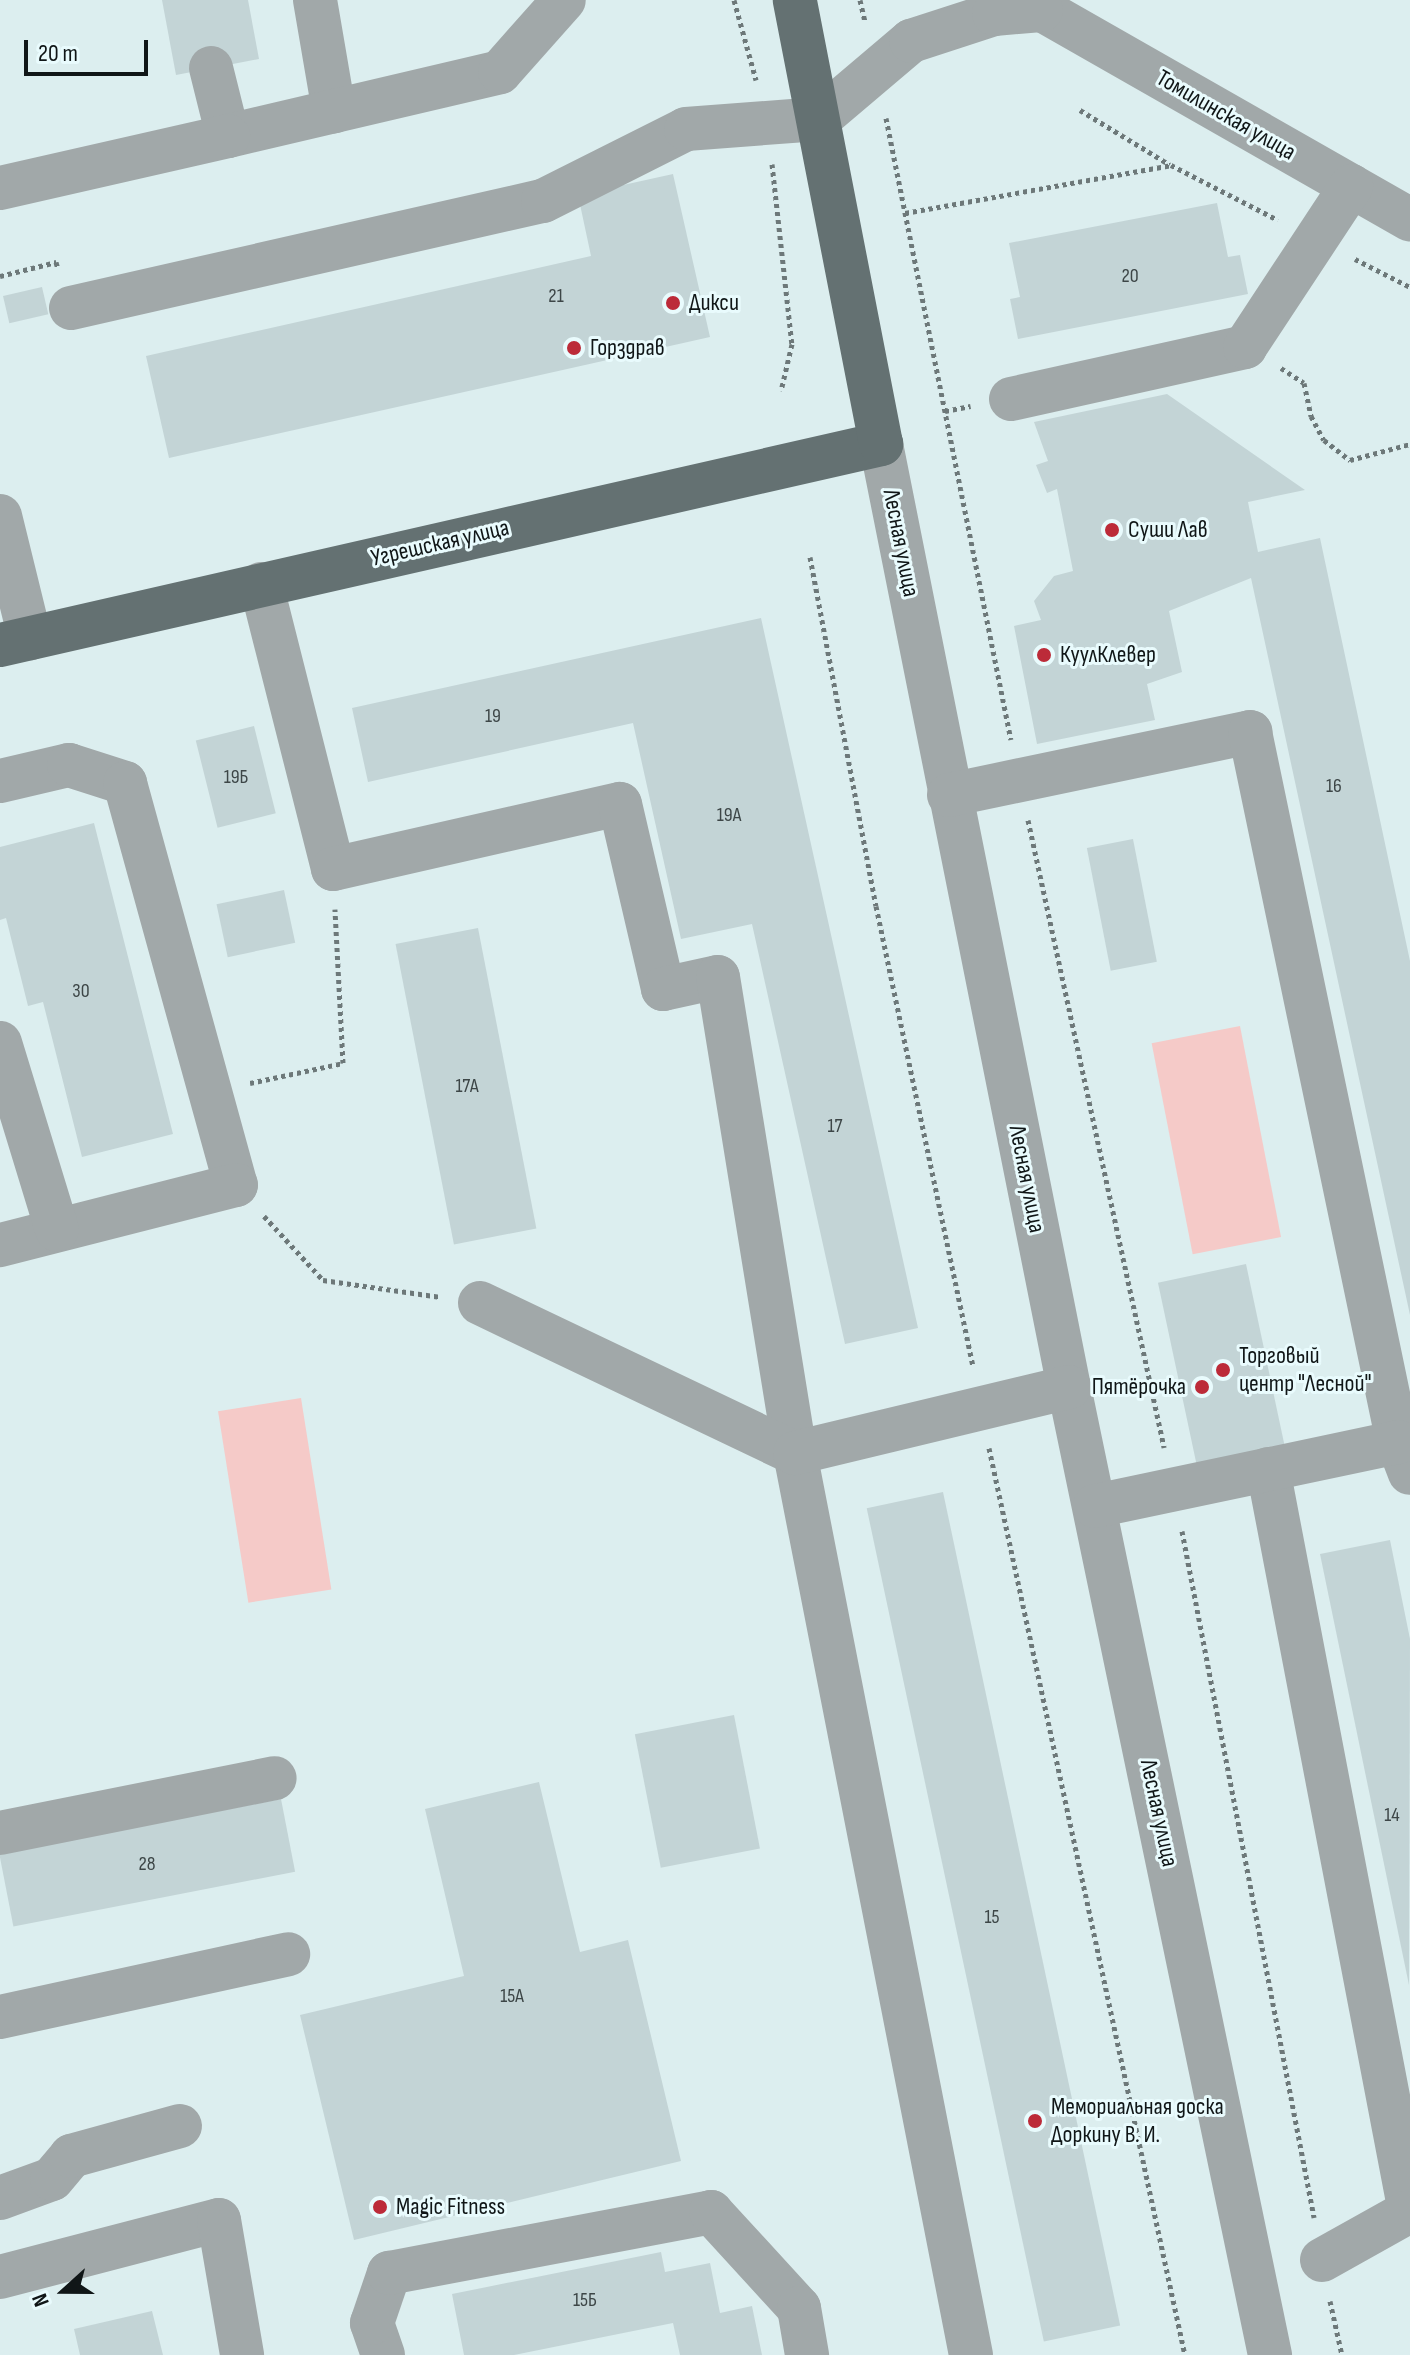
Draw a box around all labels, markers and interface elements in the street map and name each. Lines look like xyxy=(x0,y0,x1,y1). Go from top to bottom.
scale bar xyxy=(28,24,152,74)
text: 20 m xyxy=(38,39,78,68)
street label: Томилинская улица xyxy=(1151,64,1301,166)
house number: 20 xyxy=(1121,264,1139,288)
house number: 21 xyxy=(548,284,564,308)
place label: Дикси xyxy=(689,289,739,317)
marker: Дикси xyxy=(664,294,682,312)
place label: Горздрав xyxy=(590,334,665,362)
marker: Горздрав xyxy=(565,339,583,357)
street label: Лесная улица xyxy=(876,487,926,599)
street label: Угрешская улица xyxy=(368,513,512,573)
place label: Суши Лав xyxy=(1128,516,1208,544)
marker: Суши Лав xyxy=(1103,521,1121,539)
place label: КуулКлевер xyxy=(1060,641,1156,669)
marker: КуулКлевер xyxy=(1035,646,1053,664)
house number: 19 xyxy=(485,704,501,728)
house number: 19Б xyxy=(224,765,248,789)
house number: 16 xyxy=(1326,774,1342,798)
house number: 19А xyxy=(717,803,741,827)
house number: 30 xyxy=(72,979,90,1003)
house number: 17А xyxy=(455,1074,479,1098)
house number: 17 xyxy=(828,1114,842,1138)
street label: Лесная улица xyxy=(1002,1123,1052,1235)
place label: Торговый центр "Лесной" xyxy=(1239,1342,1372,1398)
marker: Торговый центр "Лесной" xyxy=(1214,1361,1232,1379)
place label: Пятёрочка xyxy=(1092,1373,1186,1401)
marker: Пятёрочка xyxy=(1193,1378,1211,1396)
street label: Лесная улица xyxy=(1134,1757,1184,1869)
house number: 14 xyxy=(1384,1803,1400,1827)
house number: 28 xyxy=(139,1852,155,1876)
house number: 15 xyxy=(984,1905,1000,1929)
house number: 15А xyxy=(500,1984,524,2008)
place label: Мемориальная доска Доркину В. И. xyxy=(1051,2093,1224,2149)
marker: Мемориальная доска Доркину В. И. xyxy=(1026,2112,1044,2130)
place label: Magic Fitness xyxy=(396,2193,505,2221)
marker: Magic Fitness xyxy=(371,2198,389,2216)
north arrow xyxy=(24,2251,104,2331)
house number: 15Б xyxy=(573,2288,597,2312)
text: N xyxy=(26,2289,56,2310)

